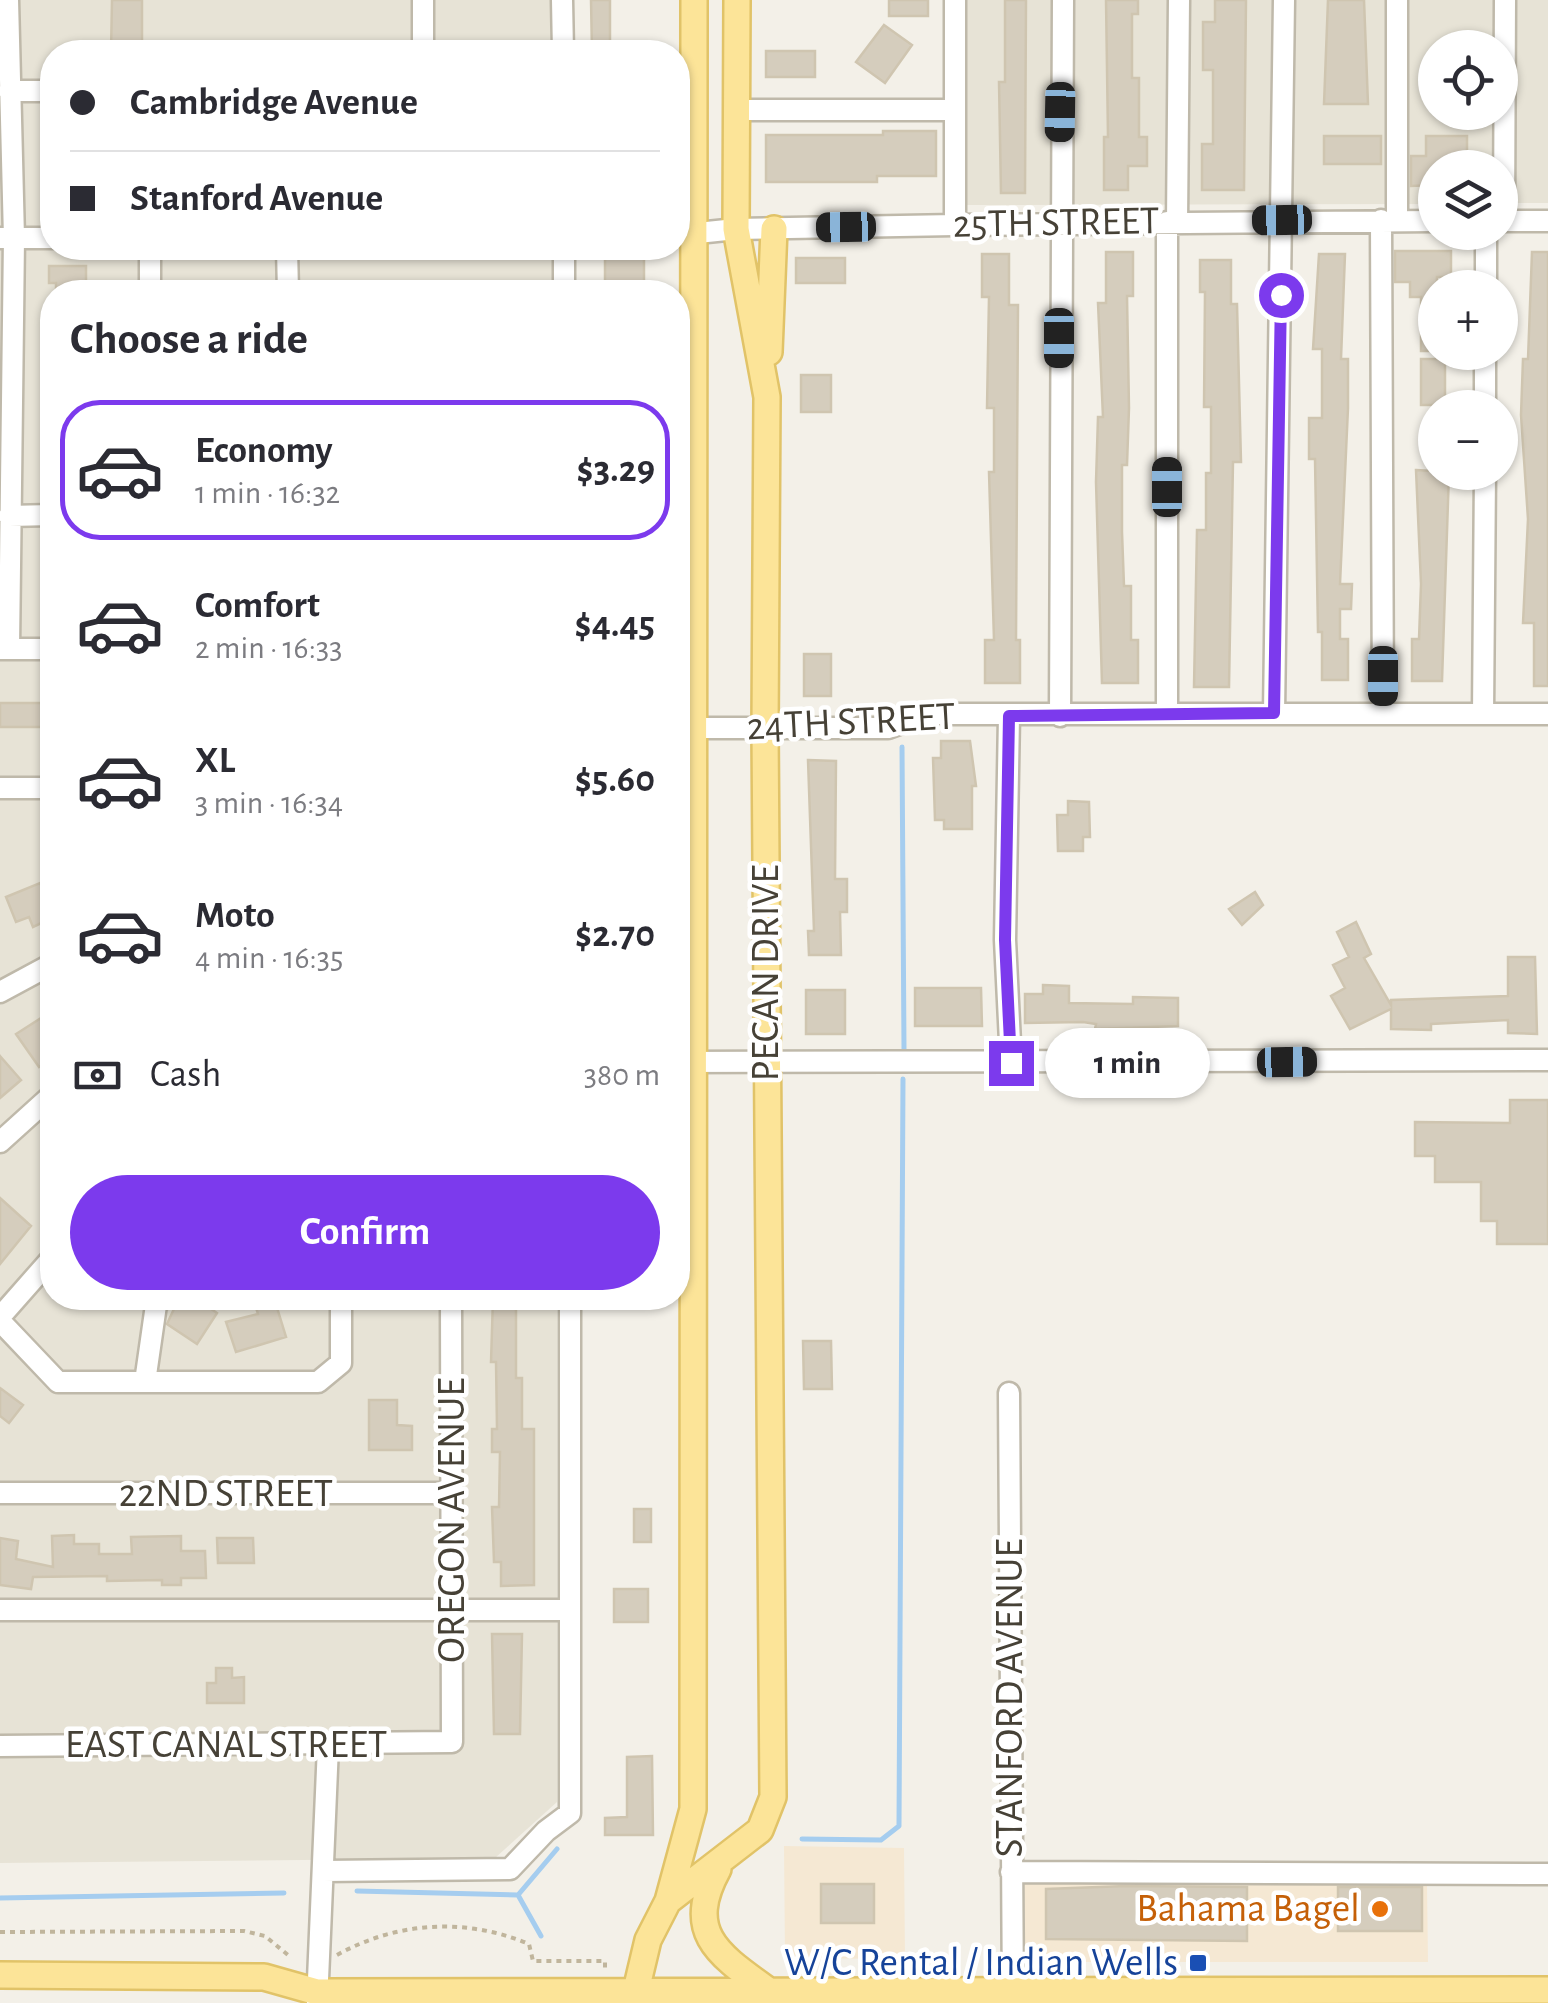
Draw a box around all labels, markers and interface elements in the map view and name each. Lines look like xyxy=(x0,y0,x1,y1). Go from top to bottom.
map controls xyxy=(1418,30,1518,490)
button: locate xyxy=(1418,30,1518,130)
car xyxy=(1044,82,1076,142)
text: Cambridge Avenue xyxy=(130,84,418,122)
button: layers xyxy=(1418,150,1518,250)
text: Stanford Avenue xyxy=(130,180,383,218)
street label: 25TH STREET xyxy=(952,201,1160,245)
car xyxy=(1252,204,1312,236)
car xyxy=(816,211,876,243)
button: + xyxy=(1418,270,1518,370)
route start xyxy=(1259,273,1304,318)
car xyxy=(1044,308,1074,368)
text: Choose a ride xyxy=(70,317,308,362)
button: − xyxy=(1418,390,1518,490)
icon: car xyxy=(75,425,165,515)
text: Economy xyxy=(195,432,333,470)
text: $3.29 xyxy=(577,451,655,489)
car xyxy=(1152,457,1182,517)
text: 1 min · 16:32 xyxy=(195,477,340,509)
icon: car xyxy=(75,580,165,670)
text: Comfort xyxy=(195,587,320,625)
text: $4.45 xyxy=(575,606,655,644)
text: 2 min · 16:33 xyxy=(195,632,342,664)
car xyxy=(1368,646,1398,706)
street label: 24TH STREET xyxy=(745,697,957,747)
icon: car xyxy=(75,735,165,825)
text: XL xyxy=(195,742,235,780)
text: $5.60 xyxy=(575,761,655,799)
text: 3 min · 16:34 xyxy=(195,787,343,819)
street label: PECAN DRIVE xyxy=(746,864,786,1082)
icon: car xyxy=(75,890,165,980)
text: Moto xyxy=(195,897,275,935)
text: $2.70 xyxy=(575,916,655,954)
text: 4 min · 16:35 xyxy=(195,942,343,974)
callout: 1 min xyxy=(1046,1028,1211,1098)
route end xyxy=(989,1041,1034,1086)
car xyxy=(1257,1046,1317,1078)
text: 1 min xyxy=(1094,1047,1161,1079)
icon: cash xyxy=(70,1048,125,1103)
text: Cash xyxy=(150,1056,221,1094)
text: 380 m xyxy=(584,1059,660,1091)
button: Confirm xyxy=(70,1175,660,1290)
street label: OREGON AVENUE xyxy=(432,1377,472,1663)
street label: 22ND STREET xyxy=(119,1474,333,1514)
street label: STANFORD AVENUE xyxy=(990,1538,1030,1858)
street label: EAST CANAL STREET xyxy=(65,1725,387,1765)
place label: Bahama Bagel xyxy=(1136,1889,1360,1929)
marker: Bahama Bagel xyxy=(1369,1898,1391,1920)
place label: W/C Rental / Indian Wells xyxy=(784,1943,1178,1983)
marker: W/C Rental / Indian Wells xyxy=(1187,1952,1209,1974)

